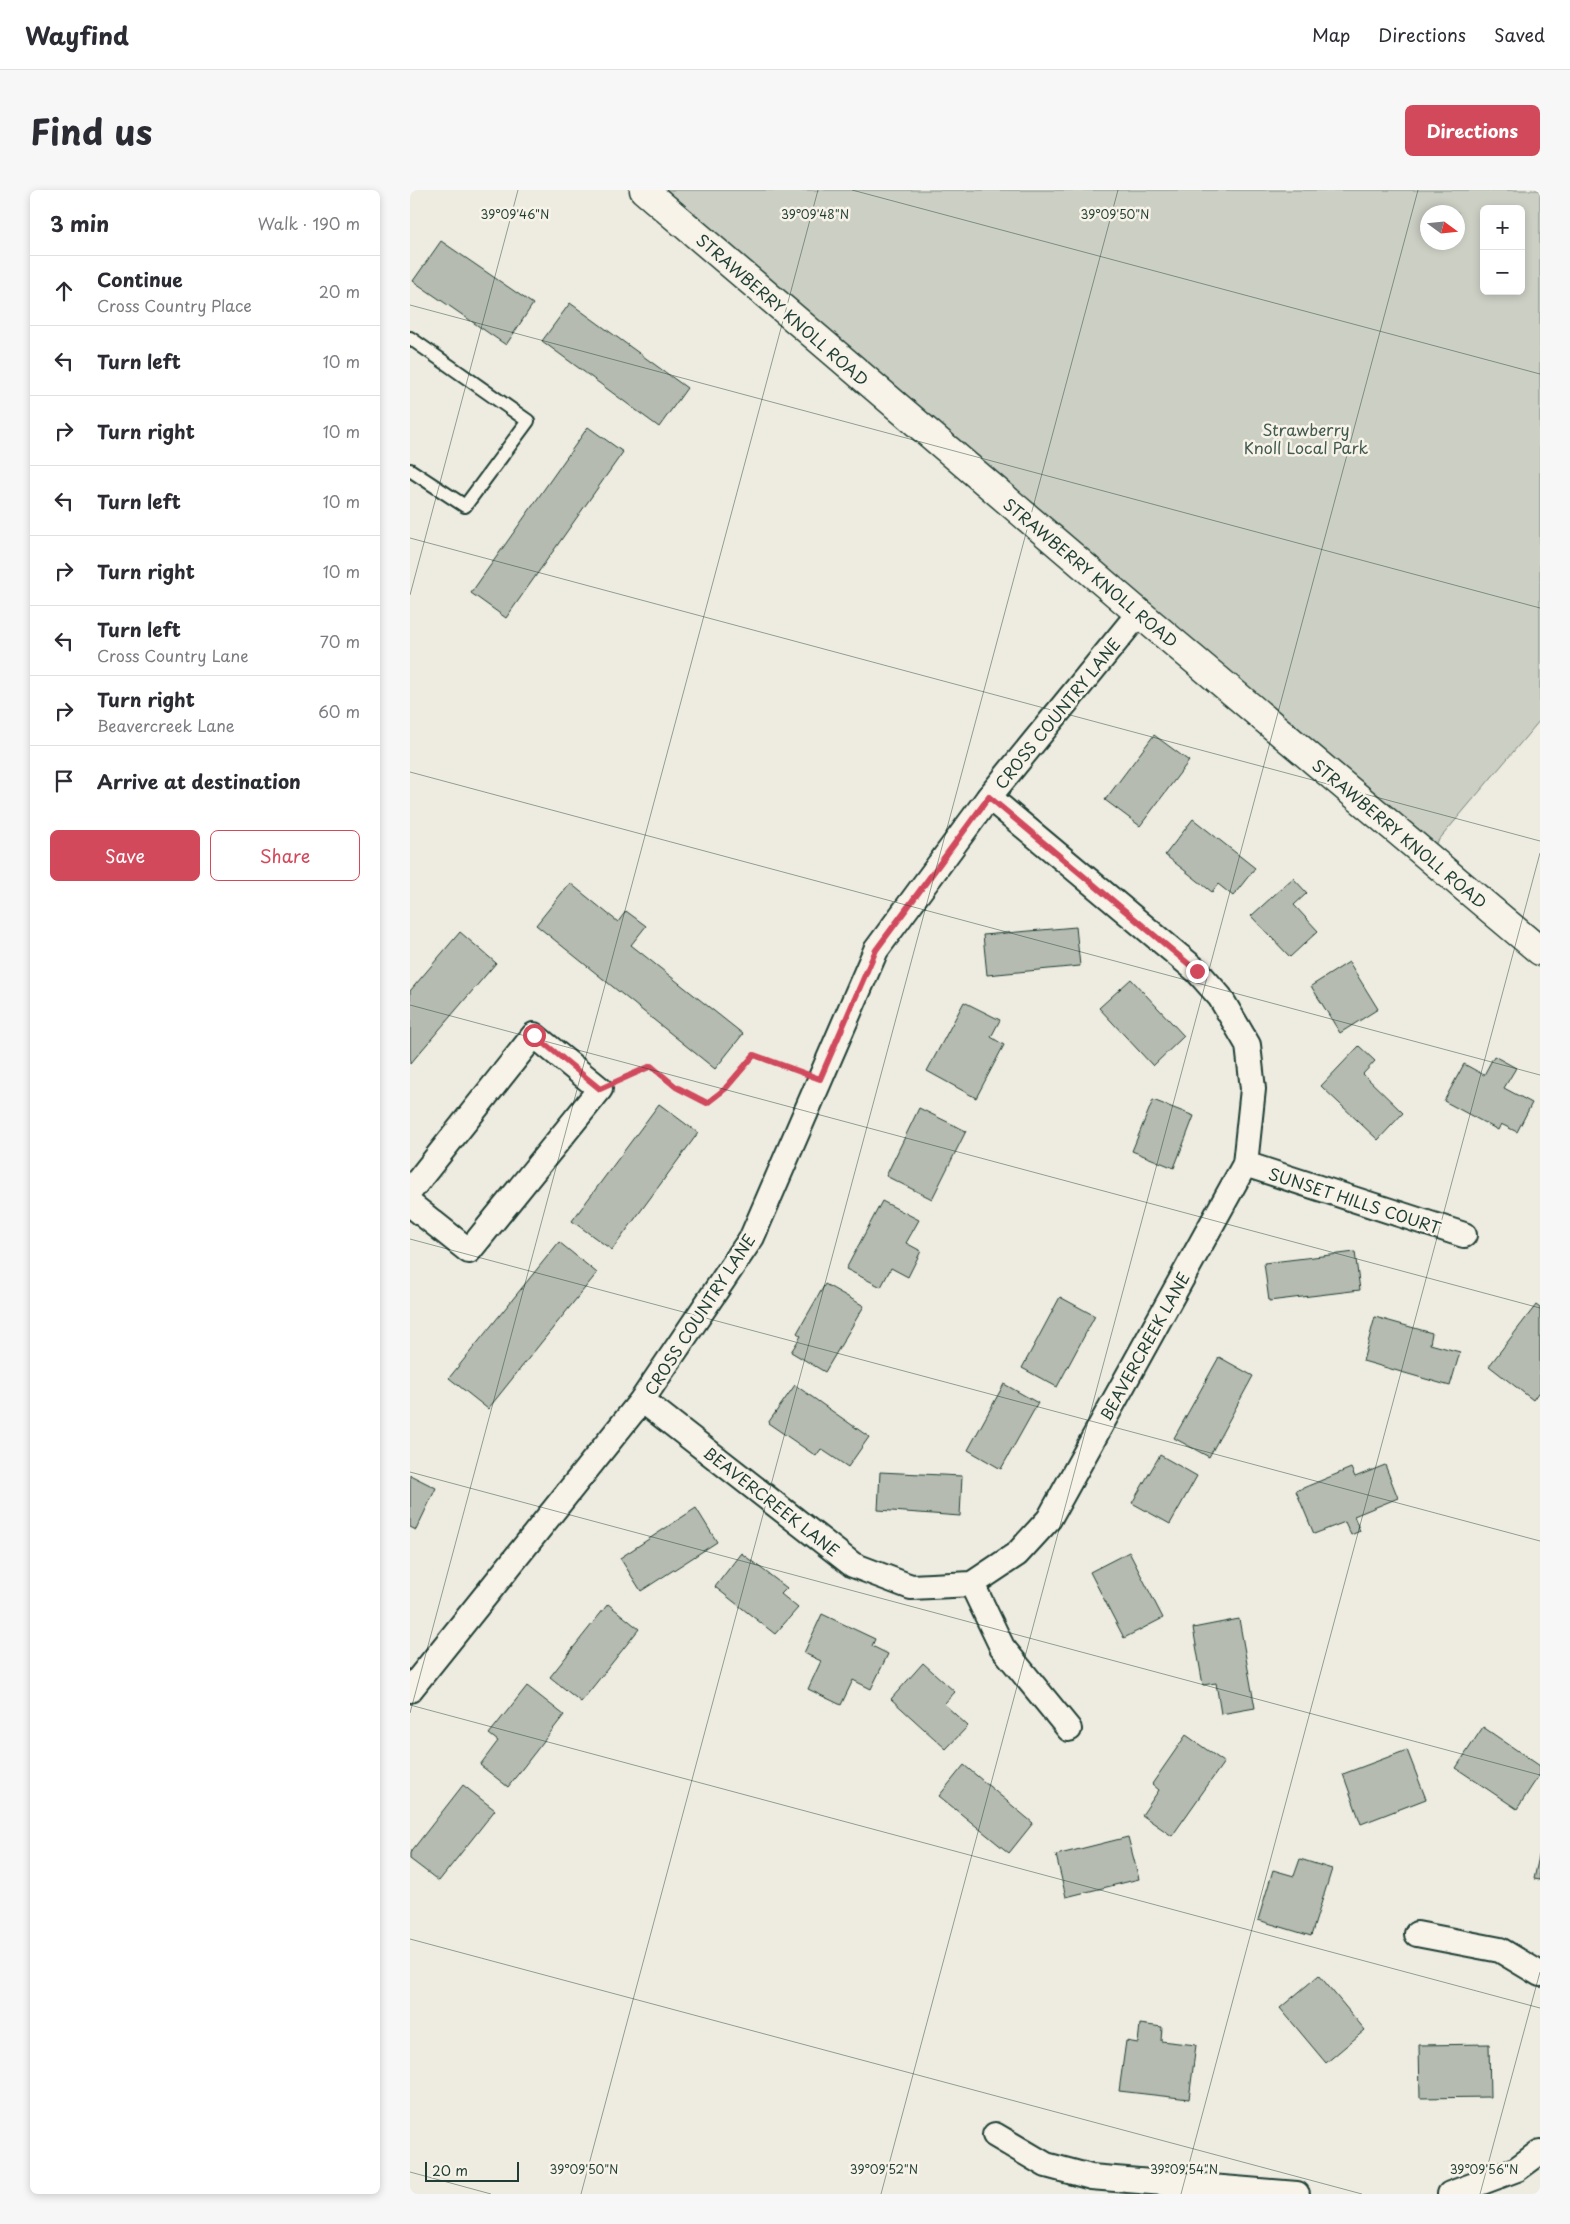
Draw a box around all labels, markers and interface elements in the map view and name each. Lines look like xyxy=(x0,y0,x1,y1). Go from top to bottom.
text: Wayfind xyxy=(25,17,129,53)
text: Map xyxy=(1312,21,1350,48)
text: Directions xyxy=(1378,21,1466,48)
text: Saved xyxy=(1494,21,1545,48)
text: Find us xyxy=(30,104,152,157)
button: Directions xyxy=(1405,105,1540,156)
text: 39°09'46"N xyxy=(481,205,549,223)
text: 39°09'48"N xyxy=(781,205,849,223)
text: 39°09'50"N xyxy=(1081,205,1149,223)
north arrow xyxy=(1420,205,1465,250)
map controls xyxy=(1480,205,1525,295)
button: + xyxy=(1480,205,1525,250)
text: 3 min xyxy=(50,207,109,239)
text: Walk · 190 m xyxy=(258,211,360,235)
street label: STRAWBERRY KNOLL ROAD xyxy=(692,227,874,391)
button: − xyxy=(1480,250,1525,295)
text: Continue xyxy=(97,265,183,293)
icon: ahead xyxy=(50,277,78,305)
text: 20 m xyxy=(319,279,360,303)
text: Cross Country Place xyxy=(97,293,252,317)
icon: left xyxy=(50,347,78,375)
text: Turn left xyxy=(97,347,181,375)
text: 10 m xyxy=(323,349,360,373)
icon: right xyxy=(50,417,78,445)
text: Turn right xyxy=(97,417,195,445)
park label: Strawberry Knoll Local Park xyxy=(1244,417,1369,459)
text: 10 m xyxy=(323,419,360,443)
icon: left xyxy=(50,487,78,515)
text: Turn left xyxy=(97,487,181,515)
text: 10 m xyxy=(323,489,360,513)
street label: STRAWBERRY KNOLL ROAD xyxy=(998,492,1184,652)
icon: right xyxy=(50,557,78,585)
text: Turn right xyxy=(97,557,195,585)
text: 10 m xyxy=(323,559,360,583)
text: Turn left xyxy=(97,615,181,643)
icon: left xyxy=(50,627,78,655)
text: 70 m xyxy=(320,629,360,653)
street label: CROSS COUNTRY LANE xyxy=(989,632,1125,794)
text: Cross Country Lane xyxy=(97,643,249,667)
text: Turn right xyxy=(97,685,195,713)
icon: right xyxy=(50,697,78,725)
text: 60 m xyxy=(318,699,360,723)
text: Beavercreek Lane xyxy=(97,713,235,737)
street label: STRAWBERRY KNOLL ROAD xyxy=(1307,753,1493,913)
icon: arrive xyxy=(50,767,78,795)
text: Arrive at destination xyxy=(97,767,301,795)
button: Save xyxy=(50,830,200,881)
button: Share xyxy=(210,830,360,881)
route end xyxy=(1186,960,1209,983)
route start xyxy=(523,1024,546,1047)
street label: SUNSET HILLS COURT xyxy=(1266,1161,1444,1239)
street label: CROSS COUNTRY LANE xyxy=(638,1229,760,1399)
street label: BEAVERCREEK LANE xyxy=(1093,1267,1195,1425)
street label: BEAVERCREEK LANE xyxy=(699,1440,845,1562)
scale bar xyxy=(425,2159,519,2182)
text: 20 m xyxy=(432,2160,468,2181)
text: 39°09'50"N xyxy=(550,2160,618,2178)
text: 39°09'52"N xyxy=(850,2160,918,2178)
text: 39°09'54"N xyxy=(1150,2160,1218,2178)
text: 39°09'56"N xyxy=(1450,2160,1518,2178)

